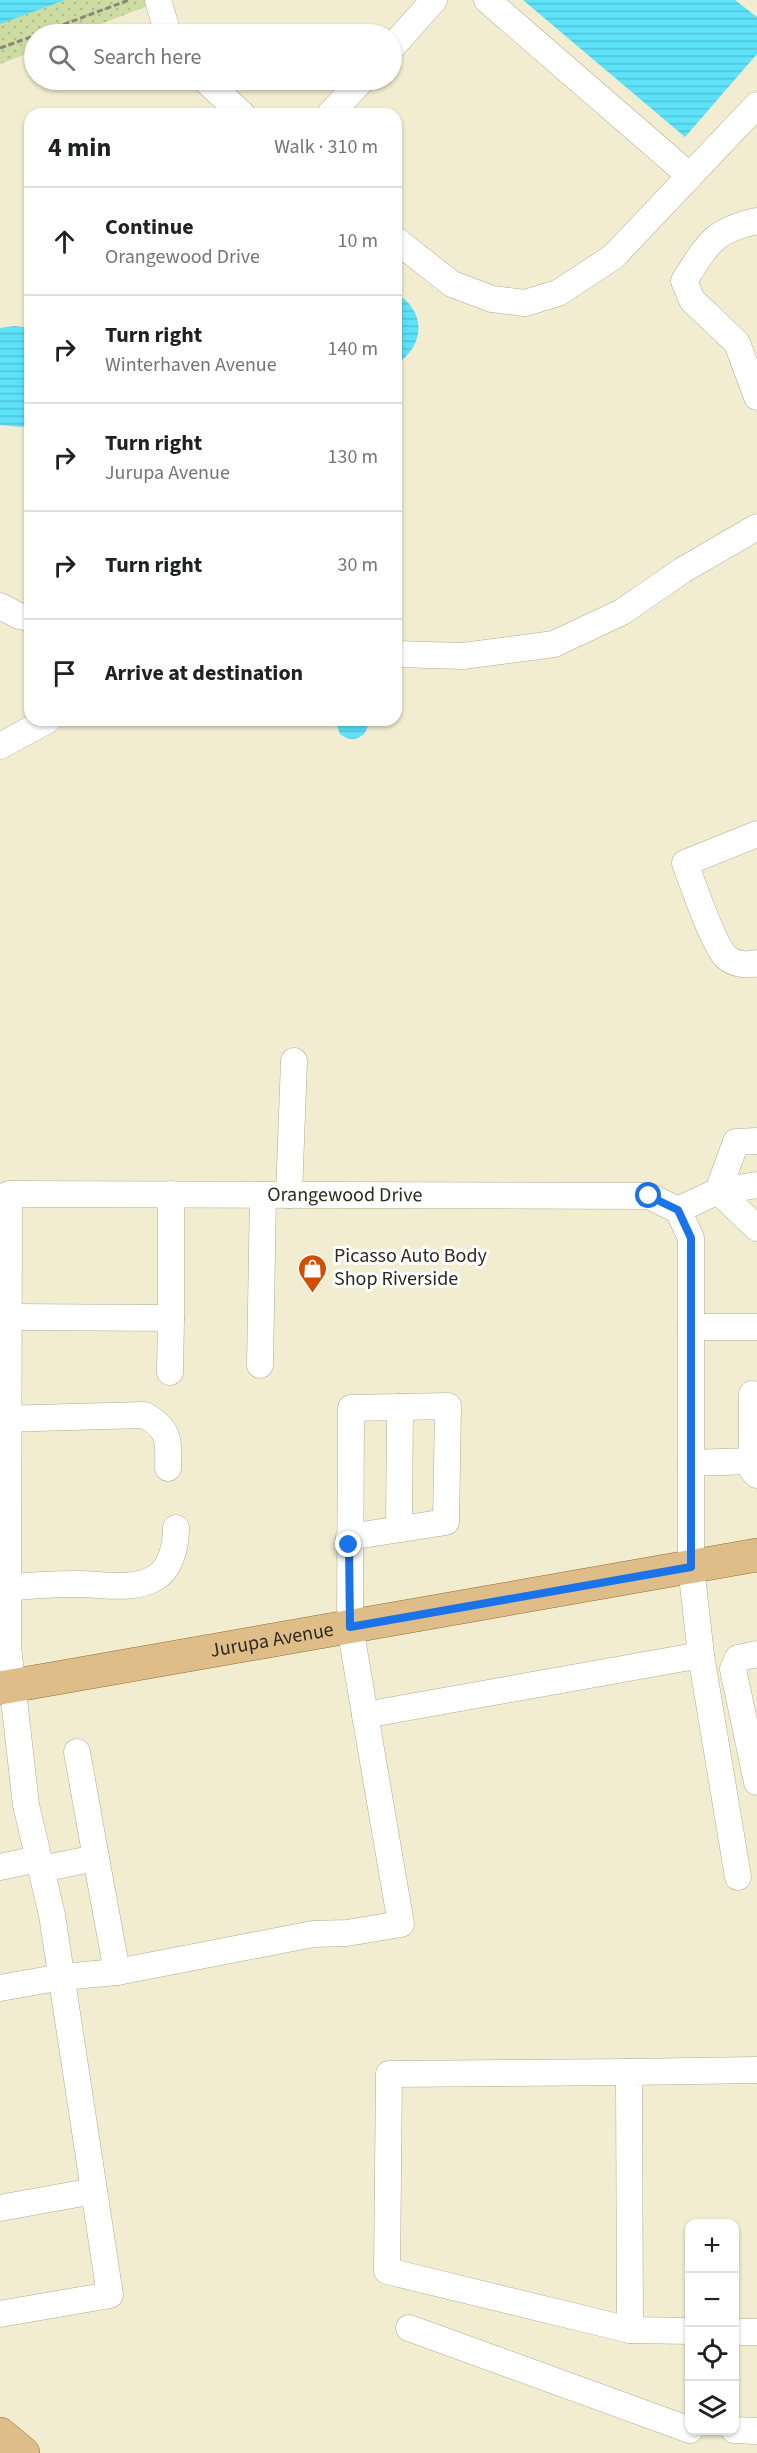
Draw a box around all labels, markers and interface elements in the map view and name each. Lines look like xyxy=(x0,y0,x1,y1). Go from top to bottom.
search box xyxy=(24,24,402,90)
icon: search xyxy=(45,41,78,74)
text: Search here xyxy=(93,41,201,73)
text: 4 min xyxy=(48,129,111,166)
text: Walk · 310 m xyxy=(274,133,378,161)
text: Continue xyxy=(105,211,194,243)
icon: ahead xyxy=(48,225,81,258)
text: 10 m xyxy=(338,227,378,255)
text: Orangewood Drive xyxy=(105,243,260,271)
text: Turn right xyxy=(105,319,202,351)
icon: right xyxy=(48,333,81,366)
text: 140 m xyxy=(328,335,378,363)
text: Winterhaven Avenue xyxy=(105,351,277,379)
text: Turn right xyxy=(105,427,202,459)
icon: right xyxy=(48,441,81,474)
text: 130 m xyxy=(328,443,378,471)
text: Jurupa Avenue xyxy=(105,459,230,487)
icon: right xyxy=(48,549,81,582)
text: Turn right xyxy=(105,549,202,581)
text: 30 m xyxy=(338,551,378,579)
icon: arrive xyxy=(48,657,81,690)
text: Arrive at destination xyxy=(105,657,303,689)
street label: Orangewood Drive xyxy=(267,1181,423,1209)
route start xyxy=(635,1182,661,1208)
place label: Picasso Auto Body Shop Riverside xyxy=(334,1242,487,1293)
shop icon: Picasso Auto Body Shop Riverside xyxy=(297,1252,329,1294)
route end xyxy=(335,1531,361,1557)
street label: Jurupa Avenue xyxy=(208,1616,336,1665)
map controls xyxy=(685,2219,739,2435)
button: + xyxy=(685,2219,739,2273)
button: − xyxy=(685,2273,739,2327)
button: locate xyxy=(685,2327,739,2381)
button: layers xyxy=(685,2381,739,2435)

